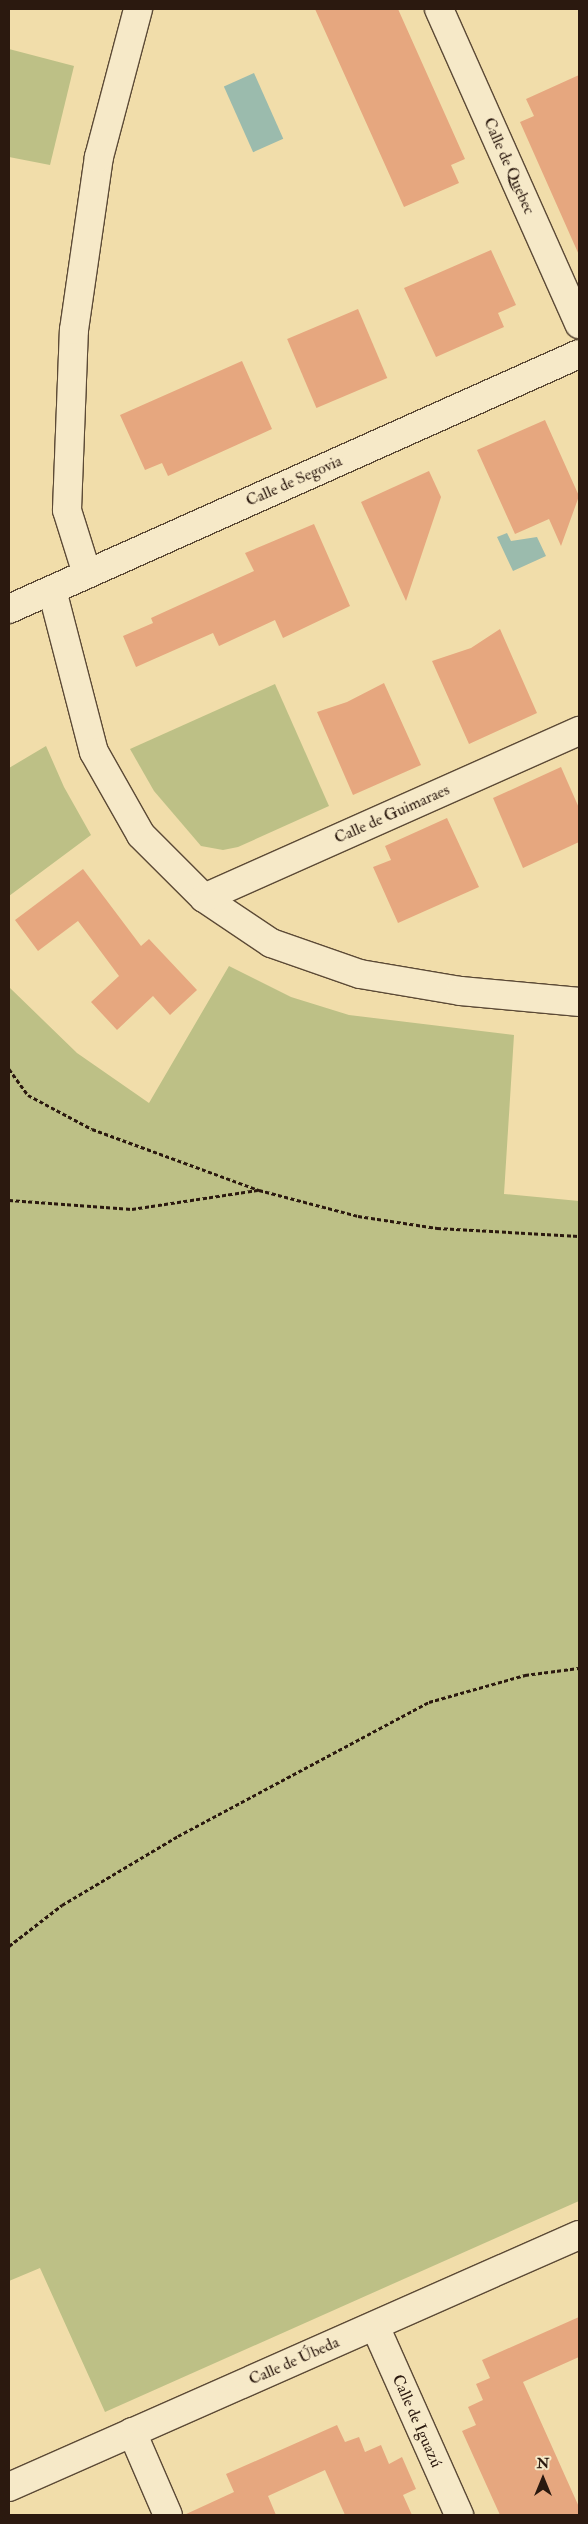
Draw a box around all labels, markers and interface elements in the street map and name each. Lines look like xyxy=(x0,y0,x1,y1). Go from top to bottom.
street label: Calle de Quebec xyxy=(479,115,539,217)
street label: Calle de Segovia xyxy=(243,451,345,511)
street label: Calle de Guimaraes xyxy=(331,780,453,848)
street label: Calle de Úbeda xyxy=(246,2333,342,2389)
street label: Calle de Iguazú xyxy=(388,2372,446,2470)
north arrow xyxy=(518,2454,568,2504)
text: N xyxy=(537,2455,549,2472)

